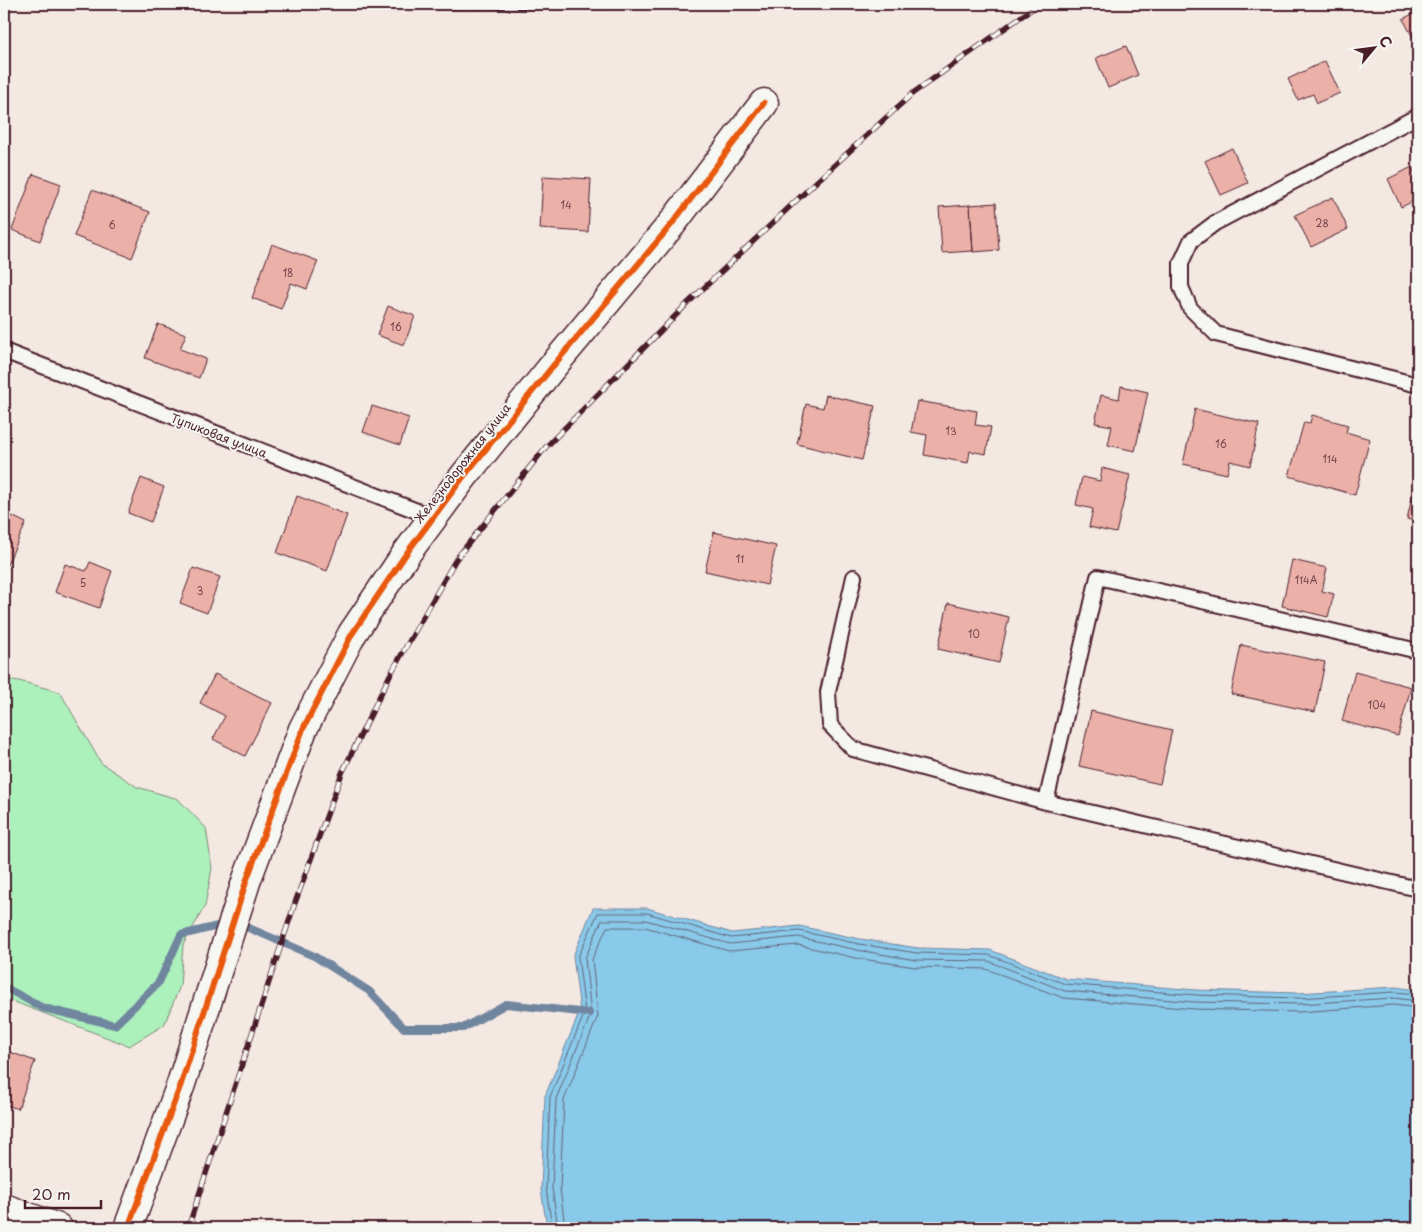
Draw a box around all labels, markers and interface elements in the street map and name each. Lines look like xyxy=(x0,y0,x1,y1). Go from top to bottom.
north arrow xyxy=(1350,22,1400,72)
text: С xyxy=(1374,32,1398,51)
house number: 14 xyxy=(560,197,572,212)
house number: 28 xyxy=(1315,215,1329,230)
house number: 6 xyxy=(108,217,116,232)
house number: 18 xyxy=(283,265,293,280)
house number: 16 xyxy=(390,319,402,334)
street label: Железнодорожная улица xyxy=(409,399,515,527)
street label: Тупиковая улица xyxy=(168,408,270,462)
house number: 13 xyxy=(945,423,957,438)
house number: 16 xyxy=(1215,436,1227,451)
house number: 114 xyxy=(1323,451,1338,466)
house number: 11 xyxy=(736,551,744,566)
house number: 114А xyxy=(1295,572,1318,587)
house number: 5 xyxy=(80,575,86,590)
house number: 3 xyxy=(197,583,203,598)
house number: 10 xyxy=(968,626,980,641)
house number: 104 xyxy=(1368,697,1387,712)
scale bar xyxy=(25,1177,101,1209)
text: 20 m xyxy=(32,1182,71,1205)

